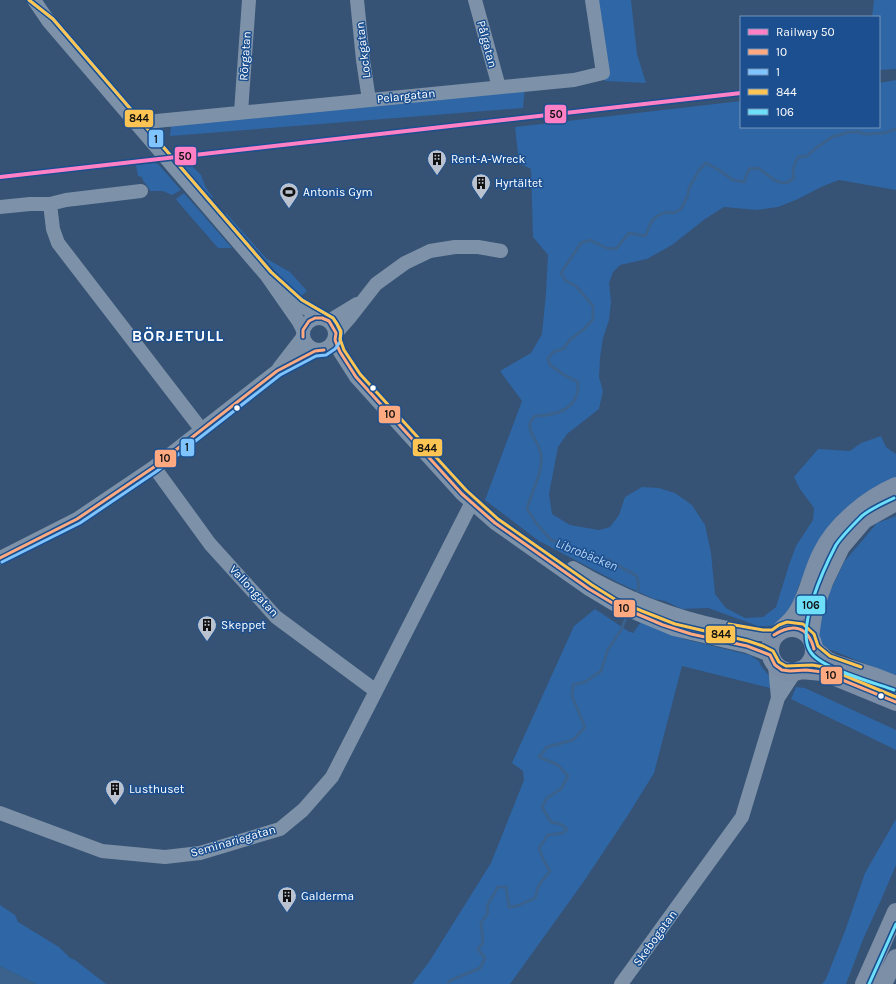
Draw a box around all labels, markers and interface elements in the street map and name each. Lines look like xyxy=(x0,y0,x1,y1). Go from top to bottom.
legend xyxy=(740,16,880,128)
street label: Pålgatan xyxy=(474,19,500,69)
street label: Lockgatan xyxy=(353,21,373,79)
text: Railway 50 xyxy=(776,25,835,39)
street label: Rörgatan xyxy=(236,31,254,81)
text: 10 xyxy=(776,45,787,59)
text: 1 xyxy=(776,65,780,79)
text: 844 xyxy=(776,85,797,99)
street label: Pelargatan xyxy=(376,86,436,106)
line badge: 50 xyxy=(544,104,567,124)
text: 106 xyxy=(776,105,794,119)
text: 50 xyxy=(549,108,563,121)
line badge: 844 xyxy=(124,109,154,128)
text: 844 xyxy=(129,112,150,125)
line badge: 1 xyxy=(148,129,164,148)
text: 1 xyxy=(154,133,158,146)
line badge: 50 xyxy=(174,146,197,166)
building icon: Rent-A-Wreck xyxy=(426,148,448,176)
text: 50 xyxy=(178,150,192,163)
place label: Rent-A-Wreck xyxy=(451,152,526,166)
building icon: Hyrtältet xyxy=(470,172,492,200)
place label: Hyrtältet xyxy=(495,176,543,190)
sports icon: Antonis Gym xyxy=(278,181,300,209)
place label: Antonis Gym xyxy=(303,185,373,199)
district label: BÖRJETULL xyxy=(132,326,224,345)
unlabelled marker xyxy=(368,383,378,393)
unlabelled marker xyxy=(232,403,242,413)
line badge: 10 xyxy=(378,405,401,424)
text: 10 xyxy=(385,408,395,421)
line badge: 1 xyxy=(180,438,195,457)
line badge: 844 xyxy=(412,438,443,457)
text: 1 xyxy=(185,441,189,454)
text: 844 xyxy=(417,442,438,455)
line badge: 10 xyxy=(154,449,177,468)
text: 10 xyxy=(160,452,170,465)
water label: Librobäcken xyxy=(554,535,620,574)
street label: Vallongatan xyxy=(227,562,281,620)
line badge: 106 xyxy=(796,595,826,615)
line badge: 10 xyxy=(613,599,636,618)
text: 106 xyxy=(802,599,820,612)
text: 10 xyxy=(619,602,629,615)
building icon: Skeppet xyxy=(196,614,218,642)
place label: Skeppet xyxy=(221,618,266,632)
line badge: 844 xyxy=(705,625,736,644)
text: 844 xyxy=(711,628,732,641)
line badge: 10 xyxy=(820,666,843,685)
text: 10 xyxy=(826,669,836,682)
unlabelled marker xyxy=(876,691,886,701)
building icon: Lusthuset xyxy=(104,778,126,806)
place label: Lusthuset xyxy=(129,782,185,796)
street label: Seminariegatan xyxy=(189,822,277,860)
building icon: Galderma xyxy=(276,885,298,913)
place label: Galderma xyxy=(301,889,354,903)
street label: Skebogatan xyxy=(630,907,680,969)

